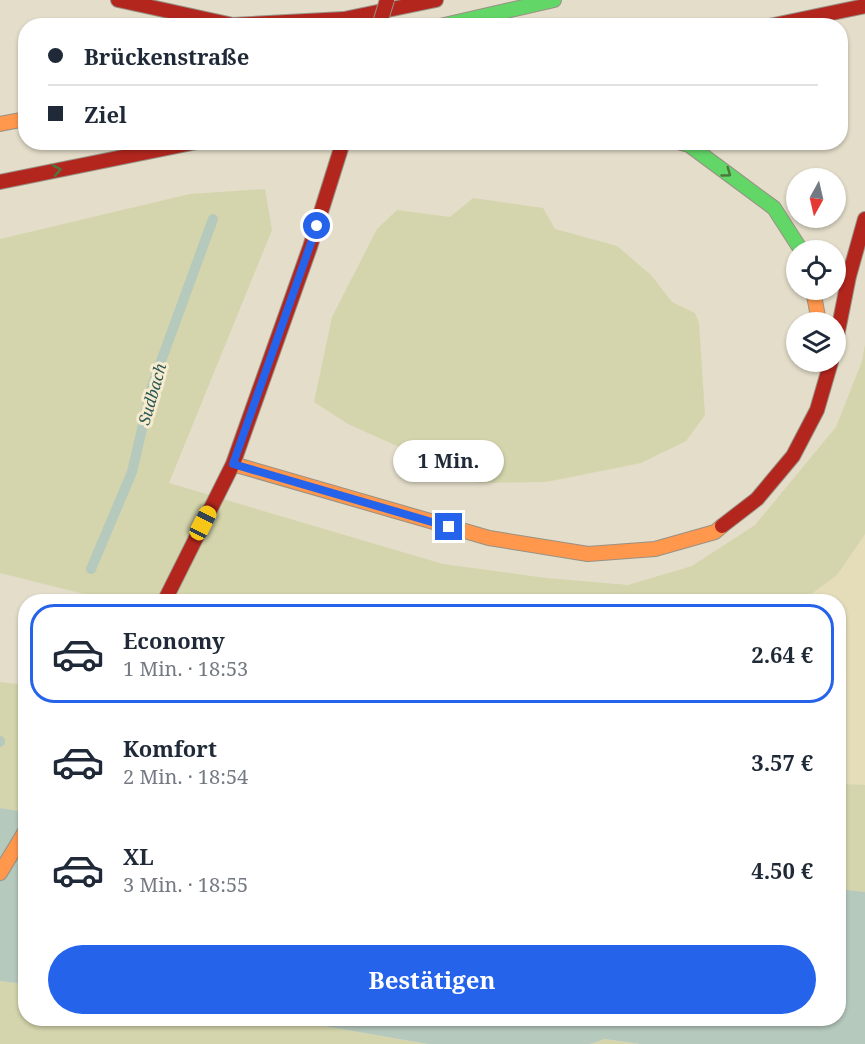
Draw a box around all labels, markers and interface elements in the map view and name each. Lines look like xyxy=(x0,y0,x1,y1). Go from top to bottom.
text: Brückenstraße xyxy=(84,41,249,71)
text: Ziel xyxy=(84,99,127,129)
one-way arrow xyxy=(52,165,62,178)
one-way arrow xyxy=(721,166,732,177)
north arrow xyxy=(786,168,846,228)
map controls xyxy=(786,168,846,372)
route start xyxy=(303,212,330,239)
button: locate xyxy=(786,240,846,300)
button: layers xyxy=(786,312,846,372)
water label: Sudbach xyxy=(133,360,171,427)
callout: 1 Min. xyxy=(394,440,504,482)
text: 1 Min. xyxy=(418,447,479,474)
car xyxy=(187,503,219,543)
route end xyxy=(435,513,462,540)
text: Economy xyxy=(123,625,225,655)
icon: car xyxy=(51,627,105,681)
text: 2.64 € xyxy=(751,639,813,669)
text: 1 Min. · 18:53 xyxy=(123,655,248,682)
text: Komfort xyxy=(123,733,217,763)
icon: car xyxy=(51,735,105,789)
text: 3.57 € xyxy=(751,747,813,777)
text: 2 Min. · 18:54 xyxy=(123,763,248,790)
text: XL xyxy=(123,841,154,871)
icon: car xyxy=(51,843,105,897)
text: 4.50 € xyxy=(751,855,813,885)
text: 3 Min. · 18:55 xyxy=(123,871,248,898)
button: Bestätigen xyxy=(48,945,816,1014)

